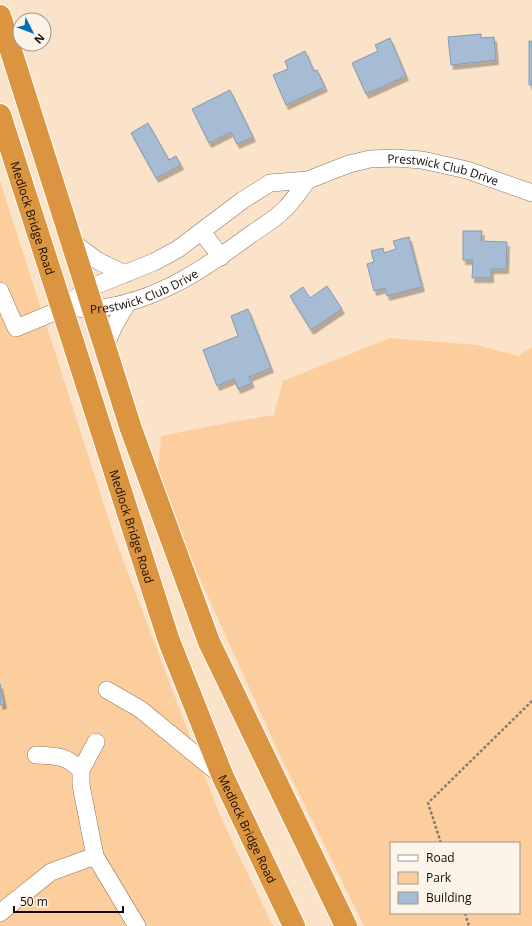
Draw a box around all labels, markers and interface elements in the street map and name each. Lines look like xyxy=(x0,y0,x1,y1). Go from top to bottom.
north arrow xyxy=(12,12,52,52)
text: N xyxy=(31,31,48,47)
street label: Prestwick Club Drive xyxy=(387,149,501,189)
street label: Medlock Bridge Road xyxy=(7,159,59,277)
street label: Prestwick Club Drive xyxy=(89,264,201,317)
street label: Medlock Bridge Road xyxy=(106,467,158,585)
street label: Medlock Bridge Road xyxy=(214,772,281,886)
legend xyxy=(390,842,520,914)
text: Road xyxy=(426,849,455,866)
text: Park xyxy=(426,869,452,886)
scale bar xyxy=(14,888,123,914)
text: Building xyxy=(426,889,472,906)
text: 50 m xyxy=(20,893,48,910)

